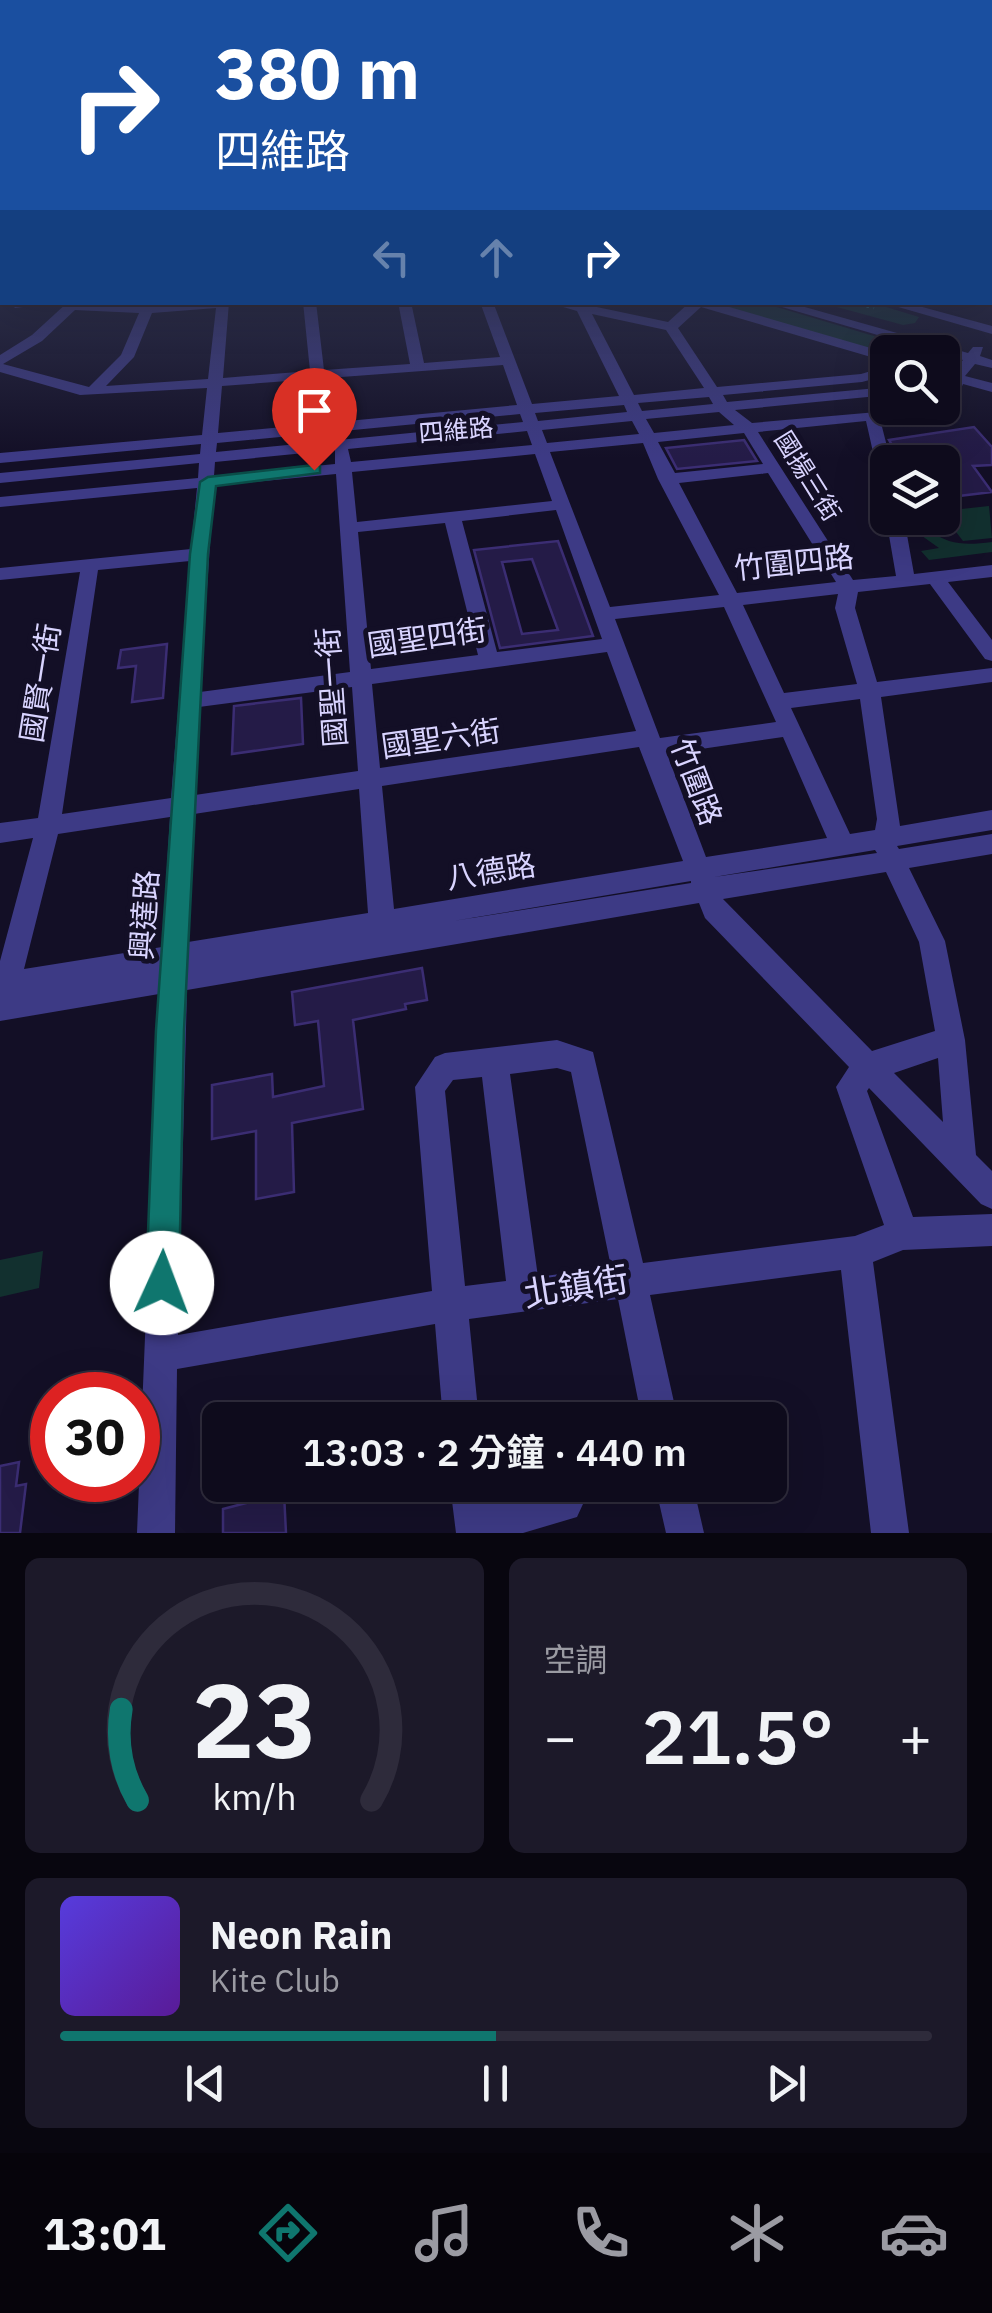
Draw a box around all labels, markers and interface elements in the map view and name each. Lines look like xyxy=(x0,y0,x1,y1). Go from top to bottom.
text: 380 m xyxy=(215,27,420,118)
icon: right xyxy=(50,40,180,170)
text: 四維路 xyxy=(215,121,350,179)
icon: left xyxy=(364,230,419,285)
icon: ahead xyxy=(469,230,524,285)
icon: right xyxy=(574,230,629,285)
map controls xyxy=(870,335,960,535)
button: search xyxy=(870,335,960,425)
pin xyxy=(272,368,357,471)
icon: arrive xyxy=(287,383,342,438)
street label: 四維路 xyxy=(417,410,495,449)
street label: 國揚三街 xyxy=(768,425,849,527)
button: layers xyxy=(870,445,960,535)
street label: 竹圍四路 xyxy=(732,536,856,587)
street label: 國聖四街 xyxy=(365,609,489,664)
street label: 國賢一街 xyxy=(11,620,68,745)
street label: 國聖一街 xyxy=(307,626,354,748)
street label: 國聖六街 xyxy=(379,710,503,765)
street label: 竹圍路 xyxy=(663,732,732,830)
street label: 八德路 xyxy=(443,844,538,897)
street label: 興達路 xyxy=(121,869,166,961)
position arrow xyxy=(110,1231,214,1335)
street label: 北鎮街 xyxy=(520,1255,631,1317)
speed limit sign: 30 xyxy=(30,1372,160,1502)
text: 13:03 · 2 分鐘 · 440 m xyxy=(302,1427,687,1476)
text: 空調 xyxy=(544,1638,608,1680)
text: 23 xyxy=(192,1651,317,1787)
text: 21.5° xyxy=(641,1687,834,1785)
text: − xyxy=(544,1701,577,1772)
text: + xyxy=(899,1701,932,1772)
text: km/h xyxy=(212,1773,296,1820)
text: Neon Rain xyxy=(210,1910,392,1959)
text: Kite Club xyxy=(210,1959,340,2001)
icon: previous xyxy=(178,2056,233,2111)
icon: pause xyxy=(468,2056,523,2111)
icon: next xyxy=(759,2056,814,2111)
icon: directions xyxy=(253,2198,323,2268)
icon: music xyxy=(409,2198,479,2268)
icon: phone xyxy=(566,2198,636,2268)
icon: climate xyxy=(722,2198,792,2268)
icon: car xyxy=(879,2198,949,2268)
text: 13:01 xyxy=(43,2204,166,2262)

